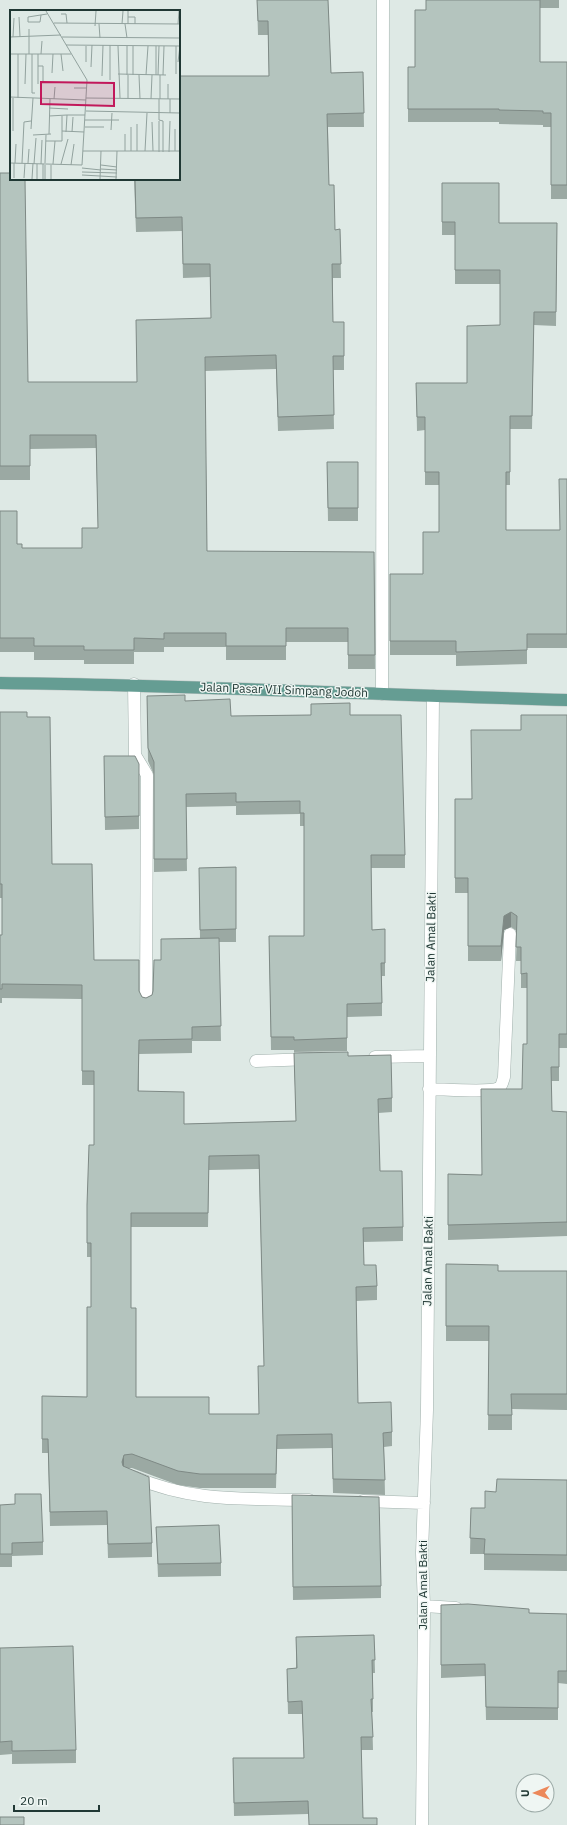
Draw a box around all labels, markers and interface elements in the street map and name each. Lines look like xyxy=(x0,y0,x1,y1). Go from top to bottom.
inset map xyxy=(10,10,180,180)
street label: Jalan Pasar VII Simpang Jodoh xyxy=(200,679,368,700)
street label: Jalan Amal Bakti xyxy=(422,892,439,982)
street label: Jalan Amal Bakti xyxy=(419,1216,436,1306)
street label: Jalan Amal Bakti xyxy=(415,1540,430,1630)
north arrow xyxy=(515,1773,555,1813)
scale bar xyxy=(14,1787,99,1813)
text: U xyxy=(518,1789,532,1797)
text: 20 m xyxy=(20,1793,48,1808)

